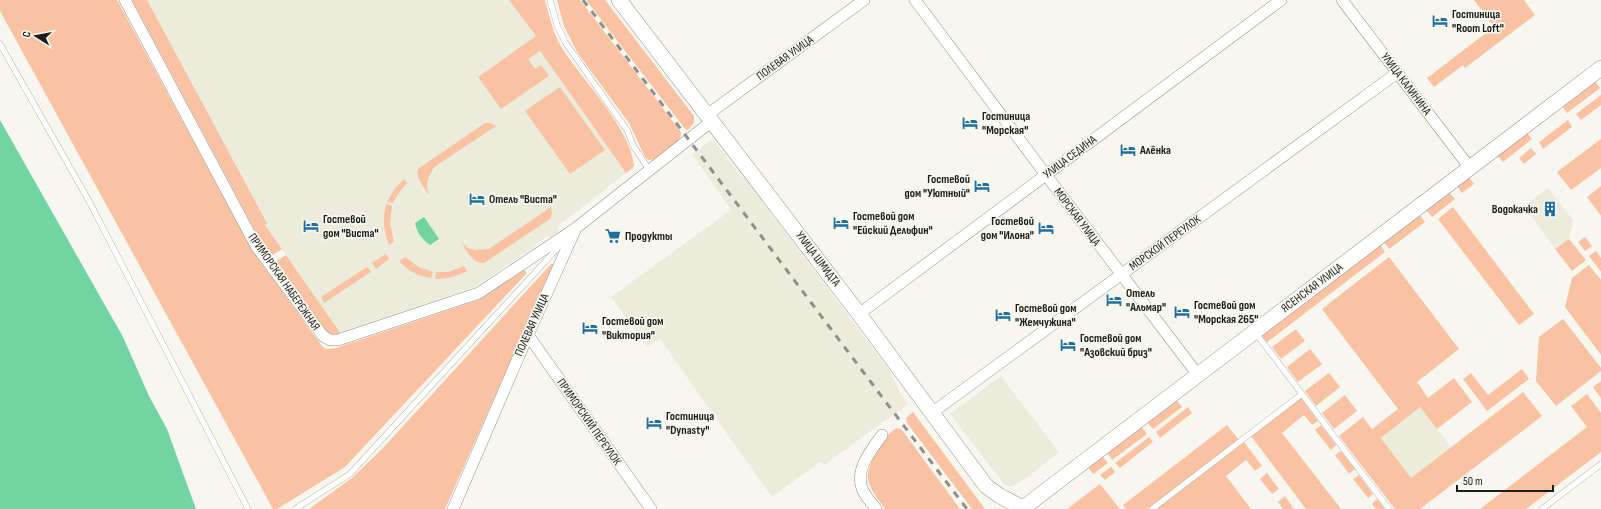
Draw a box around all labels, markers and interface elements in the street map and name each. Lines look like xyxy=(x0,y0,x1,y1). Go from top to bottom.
place label: Гостиница "Room Loft" xyxy=(1452,7,1504,36)
hotel icon: Гостиница "Room Loft" xyxy=(1431,12,1449,30)
north arrow xyxy=(16,16,56,56)
text: С xyxy=(20,30,34,38)
street label: ПОЛЕВАЯ УЛИЦА xyxy=(754,32,817,84)
street label: УЛИЦА КАЛИНИНА xyxy=(1378,50,1435,119)
place label: Гостиница "Морская" xyxy=(982,109,1030,138)
hotel icon: Гостиница "Морская" xyxy=(961,114,979,132)
street label: УЛИЦА СЕДИНА xyxy=(1040,132,1100,182)
hotel icon: Алёнка xyxy=(1119,141,1137,159)
place label: Алёнка xyxy=(1139,143,1171,158)
place label: Гостевой дом "Уютный" xyxy=(905,172,970,201)
hotel icon: Гостевой дом "Уютный" xyxy=(973,177,991,195)
street label: МОРСКАЯ УЛИЦА xyxy=(1050,185,1104,250)
hotel icon: Отель "Виста" xyxy=(468,190,486,208)
place label: Отель "Виста" xyxy=(489,192,557,207)
building icon: Водокачка xyxy=(1541,200,1559,218)
place label: Водокачка xyxy=(1492,202,1538,217)
place label: Гостевой дом "Ейский Дельфин" xyxy=(853,209,933,238)
place label: Гостевой дом "Виста" xyxy=(323,212,379,241)
street label: МОРСКОЙ ПЕРЕУЛОК xyxy=(1126,212,1204,274)
hotel icon: Гостевой дом "Ейский Дельфин" xyxy=(832,214,850,232)
place label: Гостевой дом "Илона" xyxy=(981,214,1034,243)
hotel icon: Гостевой дом "Виста" xyxy=(302,217,320,235)
hotel icon: Гостевой дом "Илона" xyxy=(1037,219,1055,237)
supermarket icon: Продукты xyxy=(604,227,622,245)
street label: УЛИЦА ШМИДТА xyxy=(792,228,844,290)
place label: Продукты xyxy=(625,229,672,244)
street label: ПРИМОРСКАЯ НАБЕРЕЖНАЯ xyxy=(245,231,323,333)
street label: ЯСЕНСКАЯ УЛИЦА xyxy=(1278,259,1346,316)
place label: Отель "Альмар" xyxy=(1126,286,1166,315)
street label: ПОЛЕВАЯ УЛИЦА xyxy=(512,291,553,359)
hotel icon: Отель "Альмар" xyxy=(1105,291,1123,309)
place label: Гостевой дом "Морская 265" xyxy=(1194,298,1258,327)
place label: Гостевой дом "Жемчужина" xyxy=(1015,301,1076,330)
hotel icon: Гостевой дом "Морская 265" xyxy=(1173,303,1191,321)
hotel icon: Гостевой дом "Жемчужина" xyxy=(994,306,1012,324)
place label: Гостевой дом "Виктория" xyxy=(602,314,663,343)
hotel icon: Гостевой дом "Виктория" xyxy=(581,319,599,337)
place label: Гостевой дом "Азовский бриз" xyxy=(1080,331,1152,360)
hotel icon: Гостевой дом "Азовский бриз" xyxy=(1059,336,1077,354)
street label: ПРИМОРСКИЙ ПЕРЕУЛОК xyxy=(553,376,625,469)
place label: Гостиница "Dynasty" xyxy=(666,409,714,438)
hotel icon: Гостиница "Dynasty" xyxy=(645,414,663,432)
scale bar xyxy=(1457,467,1553,493)
text: 50 m xyxy=(1463,474,1483,489)

